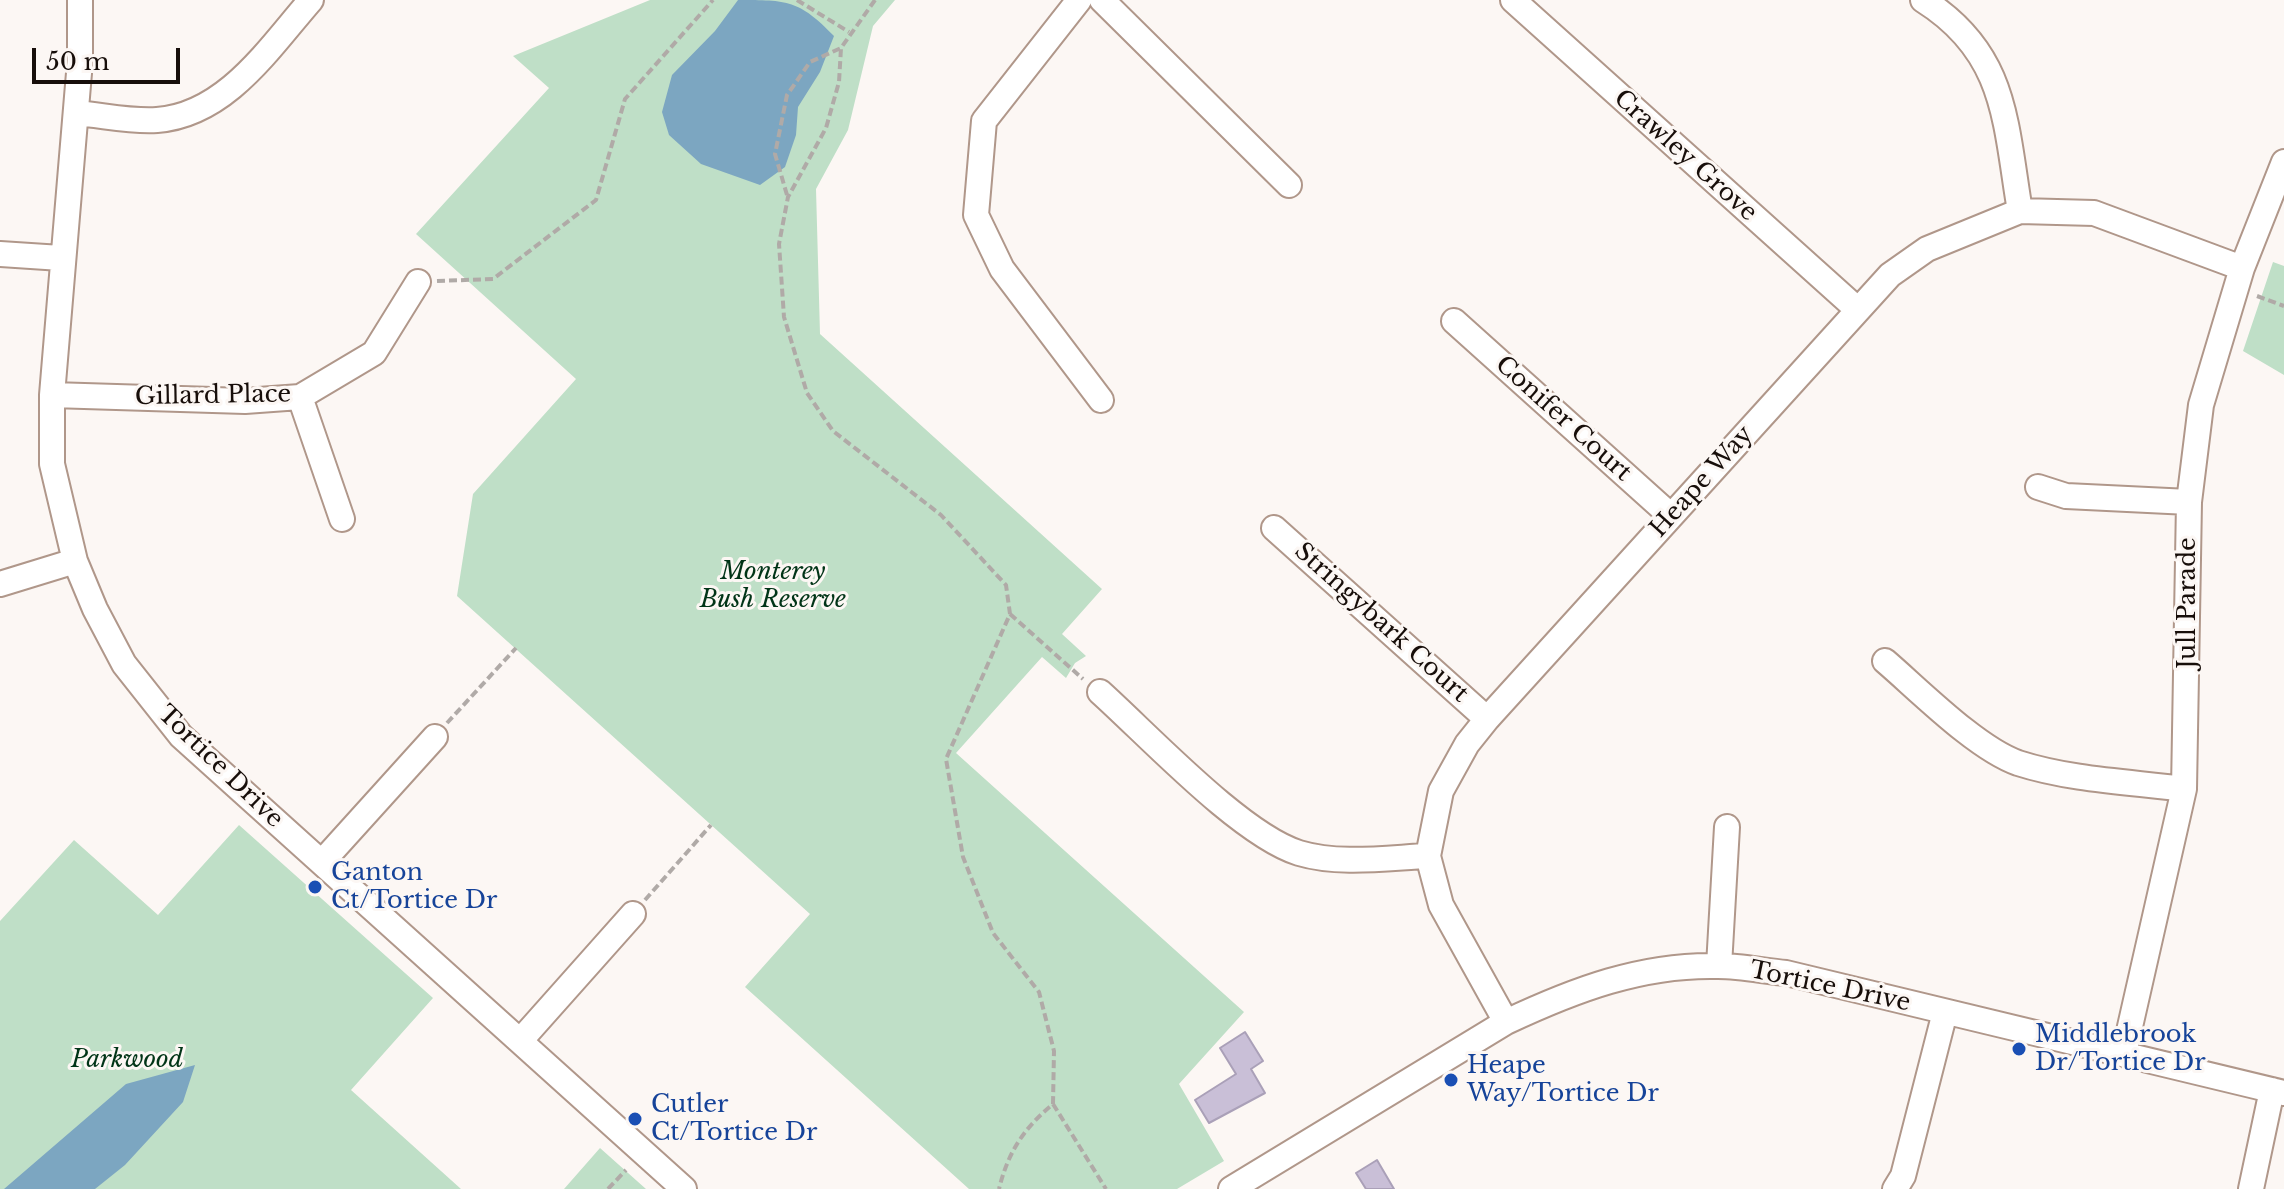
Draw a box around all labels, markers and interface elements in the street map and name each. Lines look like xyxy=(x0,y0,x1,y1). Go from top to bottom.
scale bar xyxy=(36,32,184,82)
text: 50 m xyxy=(46,47,109,76)
street label: Crawley Grove xyxy=(1608,84,1762,228)
street label: Conifer Court xyxy=(1489,350,1637,488)
street label: Gillard Place xyxy=(135,380,291,412)
street label: Heape Way xyxy=(1645,420,1759,544)
street label: Stringybark Court xyxy=(1288,537,1474,709)
street label: Jull Parade xyxy=(2174,537,2202,669)
park label: Monterey Bush Reserve xyxy=(700,558,846,614)
street label: Tortice Drive xyxy=(151,700,289,834)
place label: Ganton Ct/Tortice Dr xyxy=(331,859,498,915)
marker: Ganton Ct/Tortice Dr xyxy=(306,878,324,896)
street label: Tortice Drive xyxy=(1747,956,1913,1018)
place label: Middlebrook Dr/Tortice Dr xyxy=(2035,1021,2206,1077)
marker: Middlebrook Dr/Tortice Dr xyxy=(2010,1040,2028,1058)
park label: Parkwood xyxy=(71,1046,183,1074)
place label: Heape Way/Tortice Dr xyxy=(1467,1052,1659,1108)
marker: Heape Way/Tortice Dr xyxy=(1442,1071,1460,1089)
place label: Cutler Ct/Tortice Dr xyxy=(651,1091,818,1147)
marker: Cutler Ct/Tortice Dr xyxy=(626,1110,644,1128)

